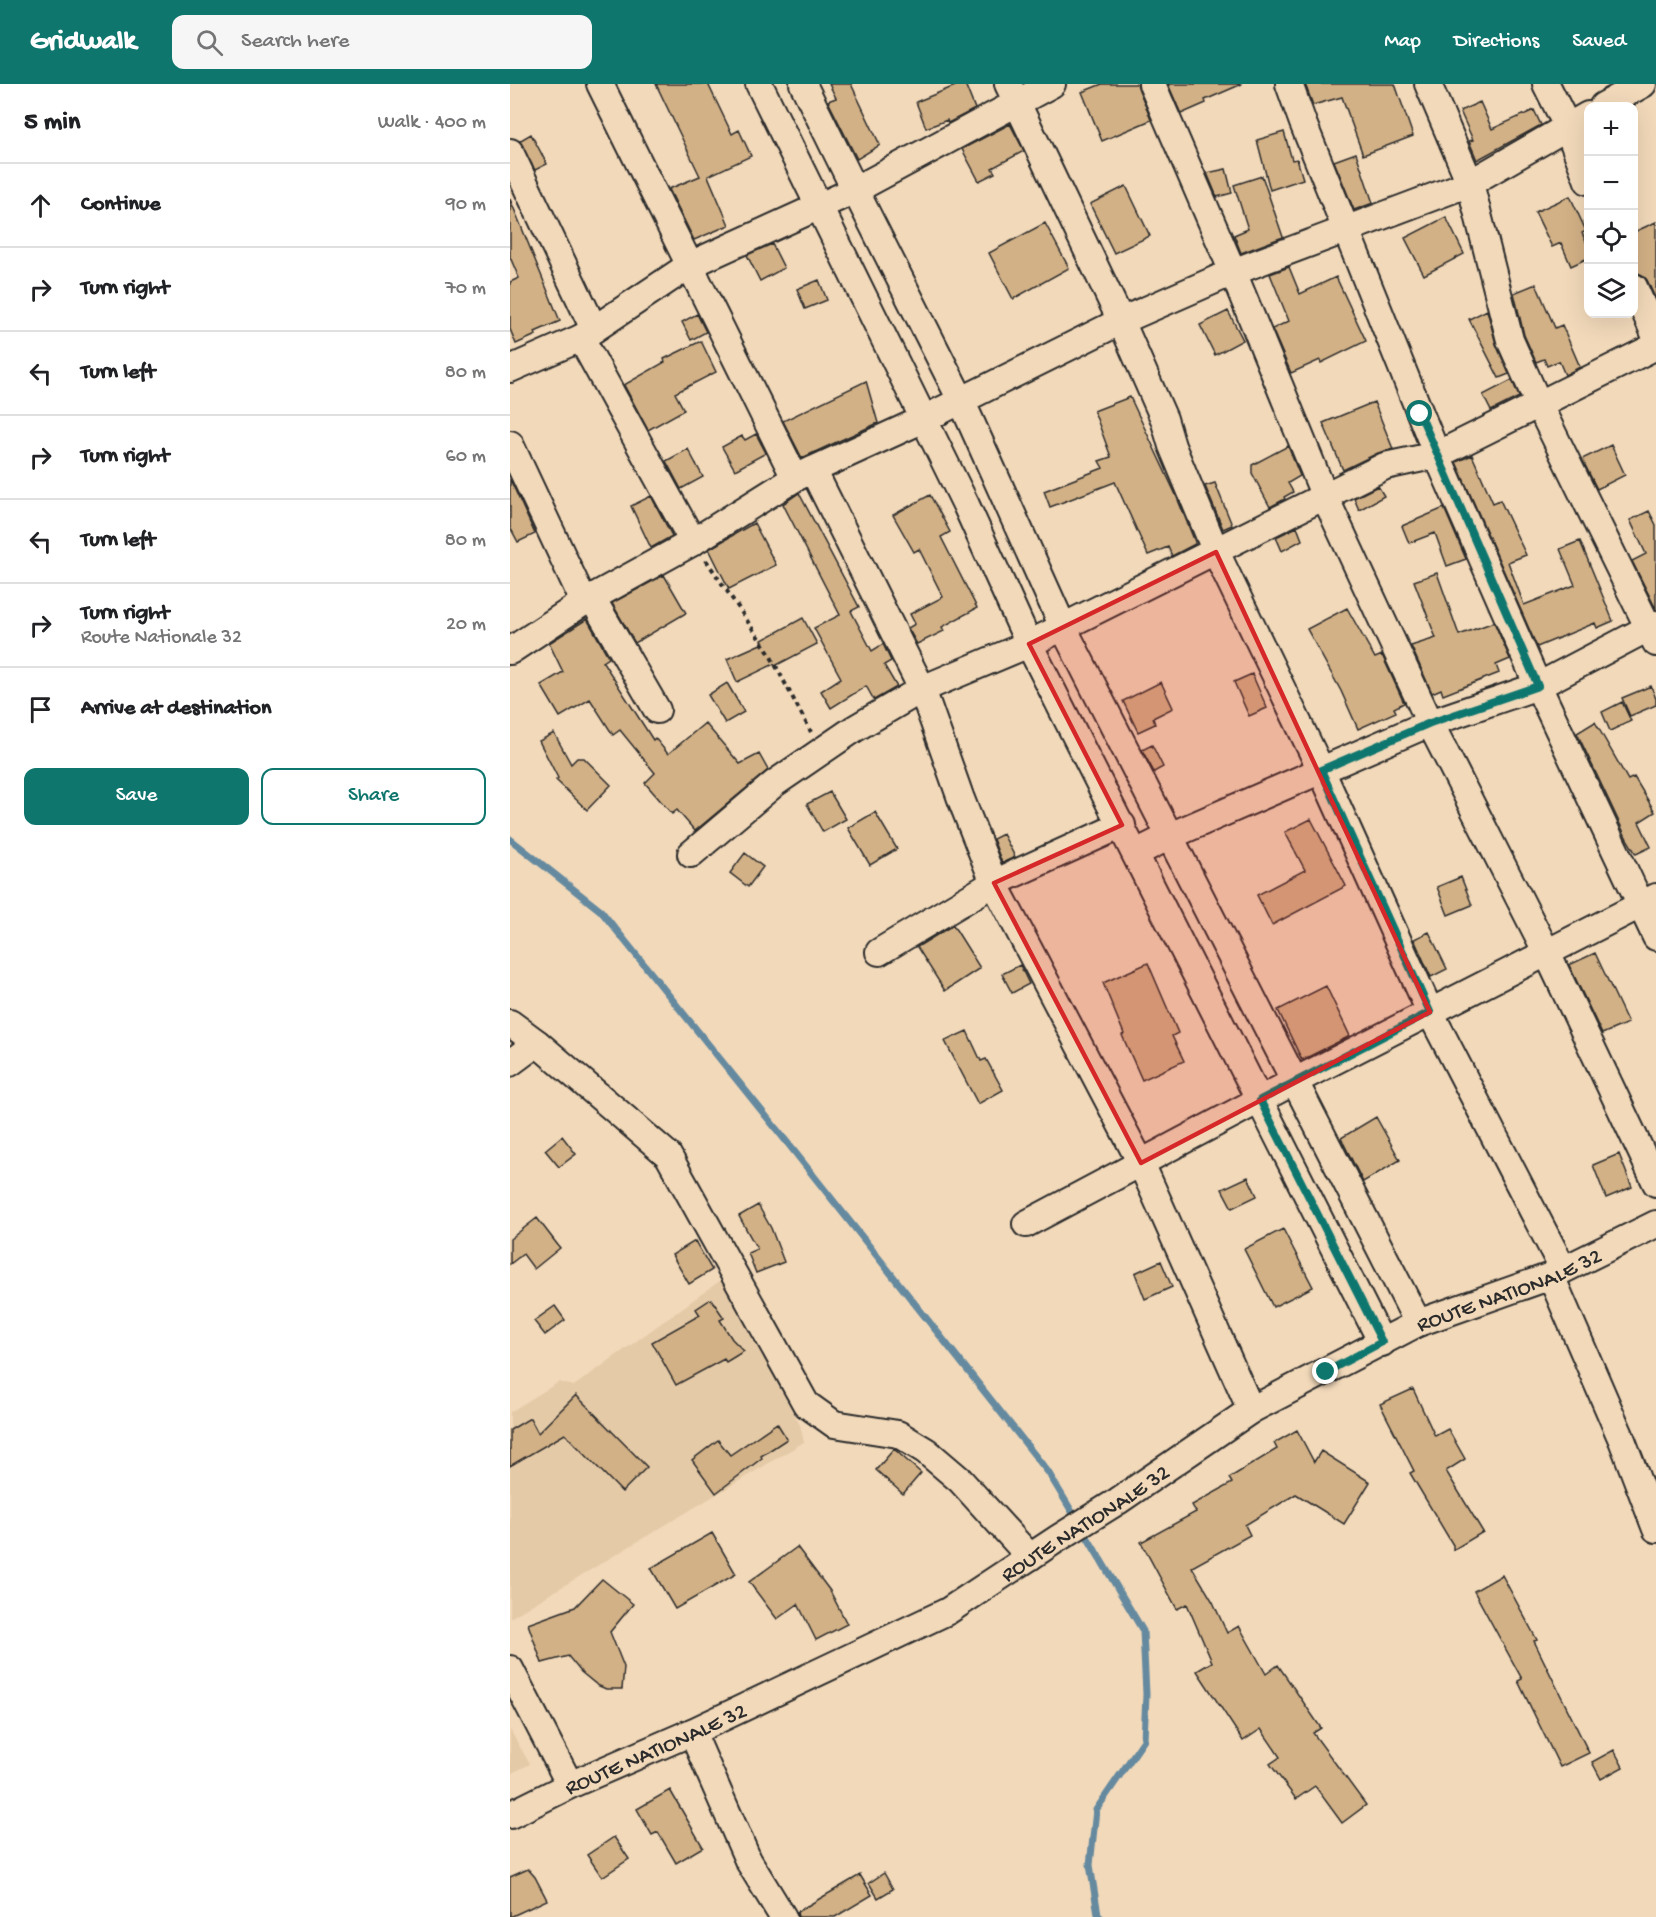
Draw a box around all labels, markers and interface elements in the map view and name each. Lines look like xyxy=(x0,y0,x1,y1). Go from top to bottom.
search box xyxy=(172,15,592,69)
text: Gridwalk xyxy=(30,26,136,59)
icon: search xyxy=(193,26,226,59)
text: Search here xyxy=(241,29,349,55)
text: Map xyxy=(1384,30,1421,55)
text: Directions xyxy=(1454,30,1539,55)
text: Saved xyxy=(1572,30,1626,55)
map controls xyxy=(1584,102,1638,318)
button: + xyxy=(1584,102,1638,156)
text: 5 min xyxy=(24,108,80,139)
text: Walk · 400 m xyxy=(378,112,486,135)
button: − xyxy=(1584,156,1638,210)
icon: ahead xyxy=(24,189,57,222)
text: Continue xyxy=(81,192,161,218)
text: 90 m xyxy=(446,194,486,217)
button: locate xyxy=(1584,210,1638,264)
button: layers xyxy=(1584,264,1638,318)
icon: right xyxy=(24,273,57,306)
text: Turn right xyxy=(81,276,169,302)
text: 70 m xyxy=(445,278,486,301)
icon: left xyxy=(24,357,57,390)
text: Turn left xyxy=(81,360,155,386)
text: 80 m xyxy=(445,362,486,385)
route start xyxy=(1406,400,1432,426)
icon: right xyxy=(24,441,57,474)
text: Turn right xyxy=(81,444,169,470)
text: 60 m xyxy=(446,446,486,469)
icon: left xyxy=(24,525,57,558)
text: Turn left xyxy=(81,528,155,554)
text: 80 m xyxy=(445,530,486,553)
text: Turn right xyxy=(81,601,169,627)
icon: right xyxy=(24,609,57,642)
text: 20 m xyxy=(446,614,486,637)
text: Route Nationale 32 xyxy=(81,627,242,650)
icon: arrive xyxy=(24,693,57,726)
text: Arrive at destination xyxy=(81,696,271,722)
button: Save xyxy=(24,768,249,825)
button: Share xyxy=(261,768,486,825)
street label: ROUTE NATIONALE 32 xyxy=(1414,1244,1607,1339)
route end xyxy=(1312,1358,1338,1384)
street label: ROUTE NATIONALE 32 xyxy=(997,1461,1176,1589)
street label: ROUTE NATIONALE 32 xyxy=(562,1699,752,1803)

